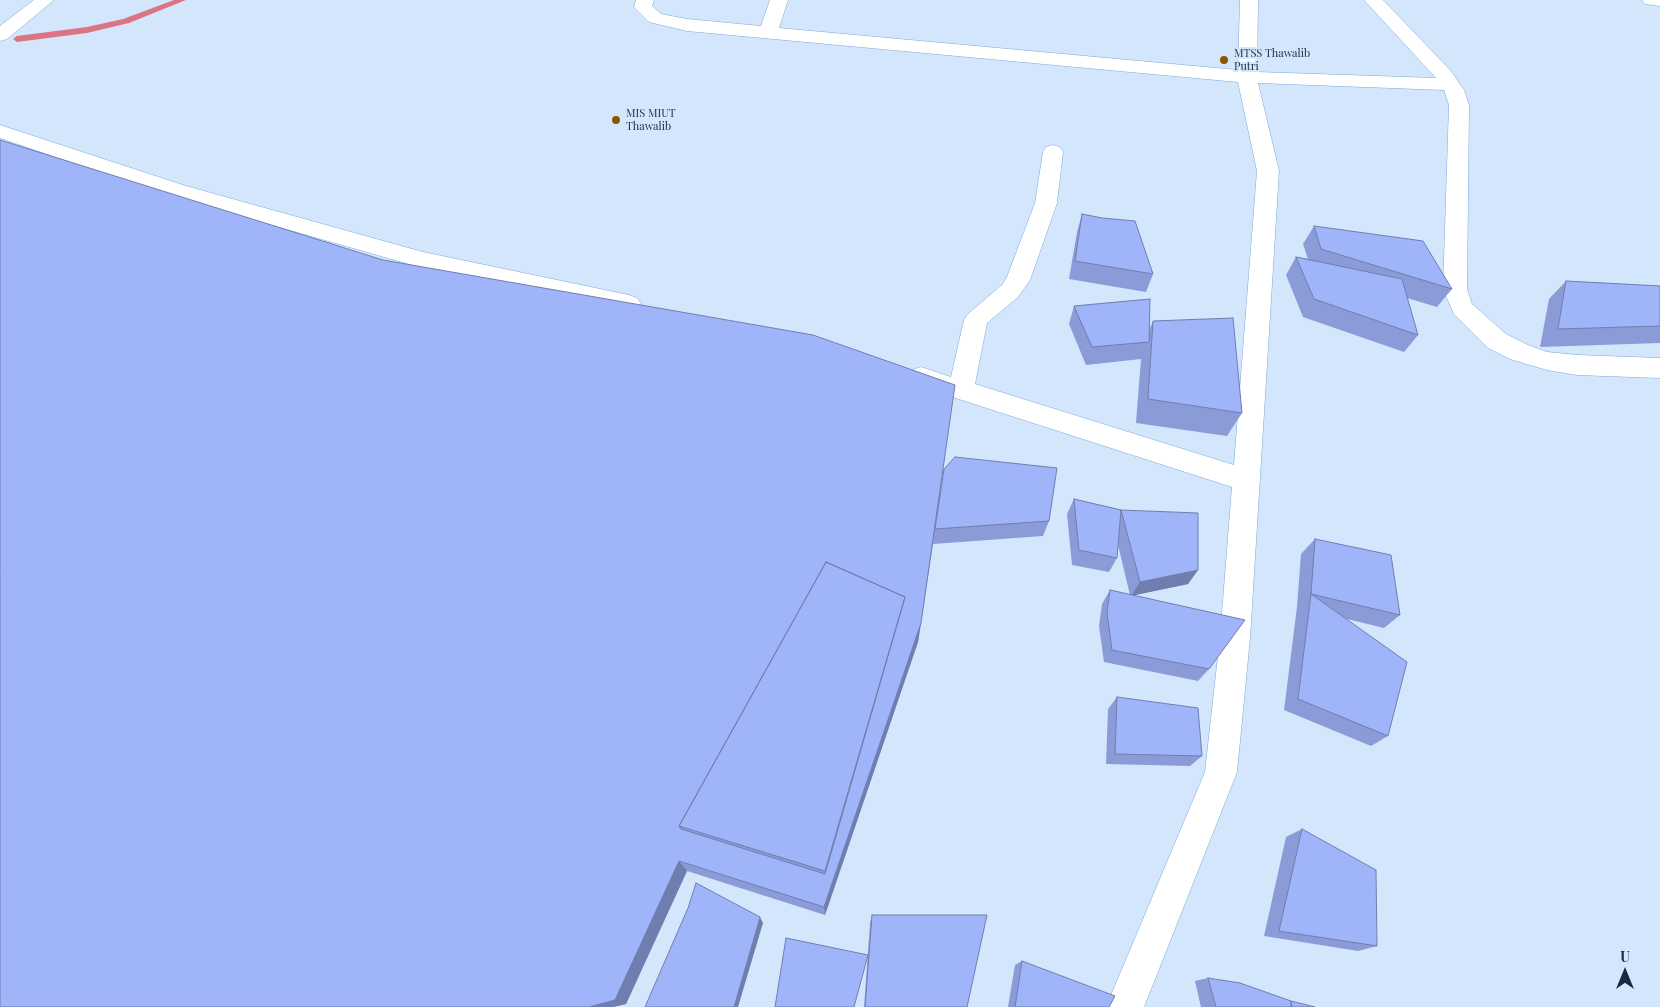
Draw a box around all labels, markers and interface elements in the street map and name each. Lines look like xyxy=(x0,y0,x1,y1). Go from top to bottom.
place label: MTSS Thawalib Putri xyxy=(1234,47,1310,73)
marker: MTSS Thawalib Putri xyxy=(1218,54,1230,66)
place label: MIS MIUT Thawalib xyxy=(626,107,676,133)
marker: MIS MIUT Thawalib xyxy=(610,114,622,126)
north arrow xyxy=(1600,947,1650,997)
text: U xyxy=(1620,947,1630,966)

